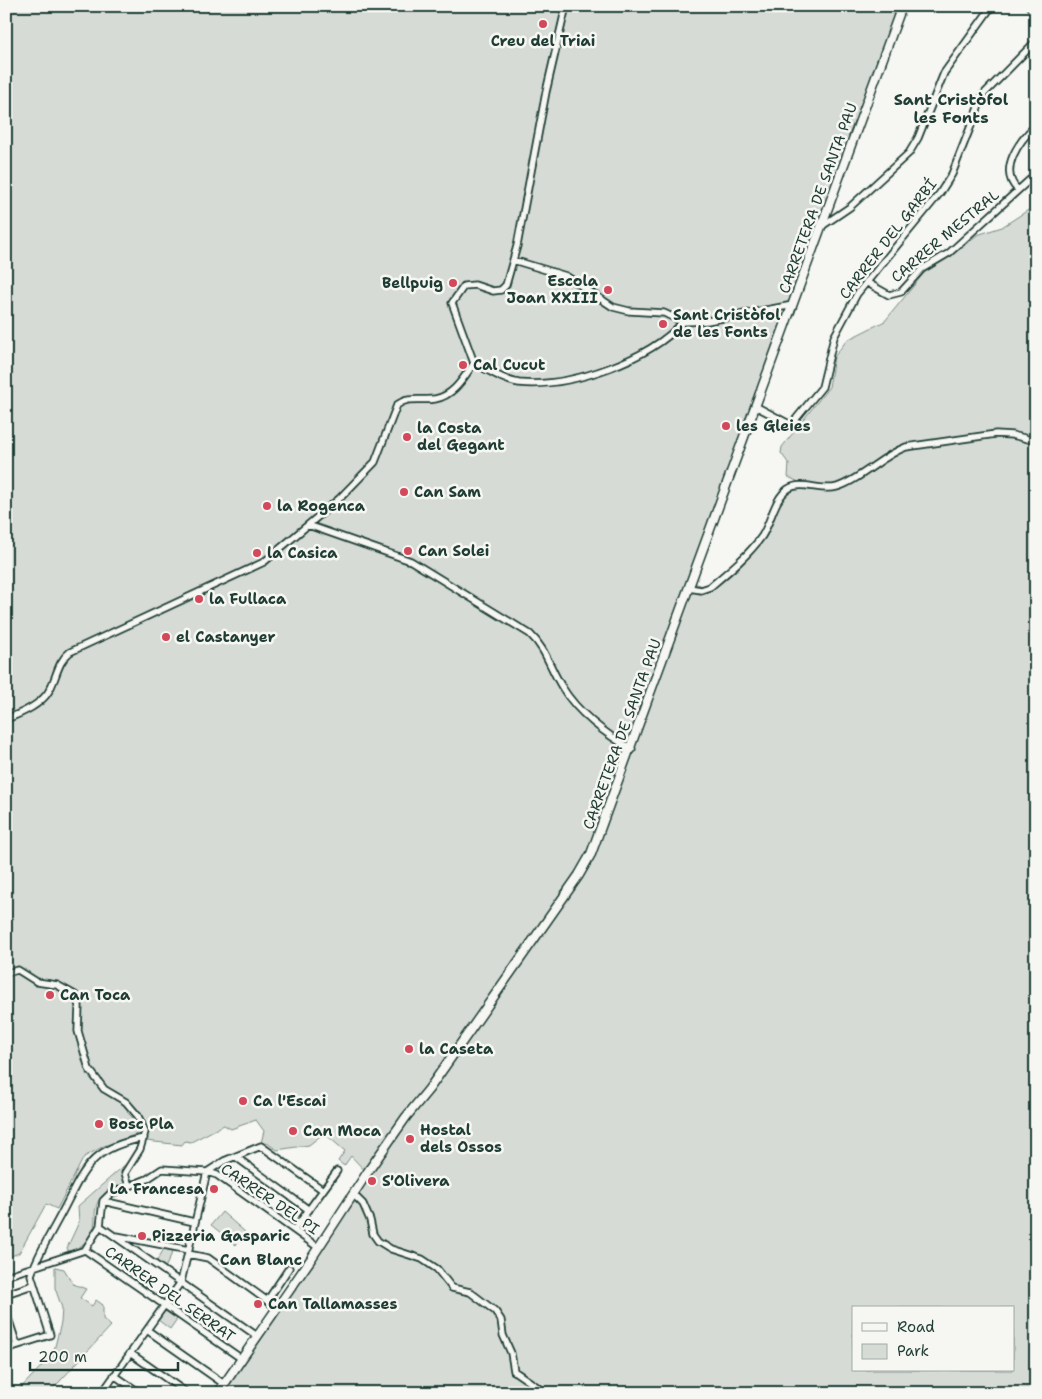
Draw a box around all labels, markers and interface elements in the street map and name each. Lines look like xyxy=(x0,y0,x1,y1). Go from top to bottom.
marker: Creu del Triai xyxy=(537,18,549,30)
place label: Creu del Triai xyxy=(491,31,595,51)
district label: Sant Cristòfol les Fonts xyxy=(894,89,1009,128)
street label: CARRETERA DE SANTA PAU xyxy=(774,100,862,296)
street label: CARRER DEL GARBÍ xyxy=(834,174,941,303)
street label: CARRER MESTRAL xyxy=(887,185,1003,287)
place label: Escola Joan XXIII xyxy=(507,271,599,308)
place label: Bellpuig xyxy=(382,273,443,293)
marker: Bellpuig xyxy=(447,277,459,289)
marker: Escola Joan XXIII xyxy=(602,284,614,296)
place label: Sant Cristòfol de les Fonts xyxy=(673,305,780,342)
marker: Sant Cristòfol de les Fonts xyxy=(657,318,669,330)
place label: Cal Cucut xyxy=(473,355,545,375)
marker: Cal Cucut xyxy=(457,359,469,371)
place label: les Gleies xyxy=(736,416,811,436)
place label: la Costa del Gegant xyxy=(417,418,505,455)
marker: les Gleies xyxy=(720,420,732,432)
marker: la Costa del Gegant xyxy=(401,431,413,443)
place label: Can Sam xyxy=(414,482,481,502)
marker: Can Sam xyxy=(398,486,410,498)
place label: la Rogenca xyxy=(277,496,366,516)
marker: la Rogenca xyxy=(261,500,273,512)
place label: Can Solei xyxy=(418,541,489,561)
place label: la Casica xyxy=(267,543,338,563)
marker: Can Solei xyxy=(402,545,414,557)
marker: la Casica xyxy=(251,547,263,559)
place label: la Fullaca xyxy=(209,589,287,609)
marker: la Fullaca xyxy=(193,593,205,605)
place label: el Castanyer xyxy=(176,627,276,647)
marker: el Castanyer xyxy=(160,631,172,643)
street label: CARRETERA DE SANTA PAU xyxy=(578,636,666,832)
place label: Can Toca xyxy=(60,985,131,1005)
marker: Can Toca xyxy=(44,989,56,1001)
place label: la Caseta xyxy=(419,1039,494,1059)
marker: la Caseta xyxy=(403,1043,415,1055)
place label: Ca l'Escai xyxy=(253,1091,326,1111)
marker: Ca l'Escai xyxy=(237,1095,249,1107)
place label: Bosc Pla xyxy=(109,1114,175,1134)
marker: Bosc Pla xyxy=(93,1118,105,1130)
place label: Hostal dels Ossos xyxy=(420,1120,502,1157)
place label: Can Moca xyxy=(303,1121,382,1141)
marker: Can Moca xyxy=(287,1125,299,1137)
marker: Hostal dels Ossos xyxy=(404,1133,416,1145)
street label: CARRER DEL PI xyxy=(217,1159,323,1239)
place label: S'Olivera xyxy=(382,1171,450,1191)
marker: S'Olivera xyxy=(366,1175,378,1187)
place label: La Francesa xyxy=(110,1179,205,1199)
marker: La Francesa xyxy=(208,1183,220,1195)
place label: Pizzeria Gasparic xyxy=(152,1226,290,1246)
marker: Pizzeria Gasparic xyxy=(136,1230,148,1242)
street label: CARRER DEL SERRAT xyxy=(101,1241,239,1347)
district label: Can Blanc xyxy=(220,1249,302,1270)
place label: Can Tallamasses xyxy=(268,1294,398,1314)
marker: Can Tallamasses xyxy=(252,1298,264,1310)
legend xyxy=(852,1306,1014,1372)
text: Road xyxy=(897,1317,935,1337)
scale bar xyxy=(30,1339,178,1371)
text: Park xyxy=(897,1341,929,1361)
text: 200 m xyxy=(38,1347,87,1367)

